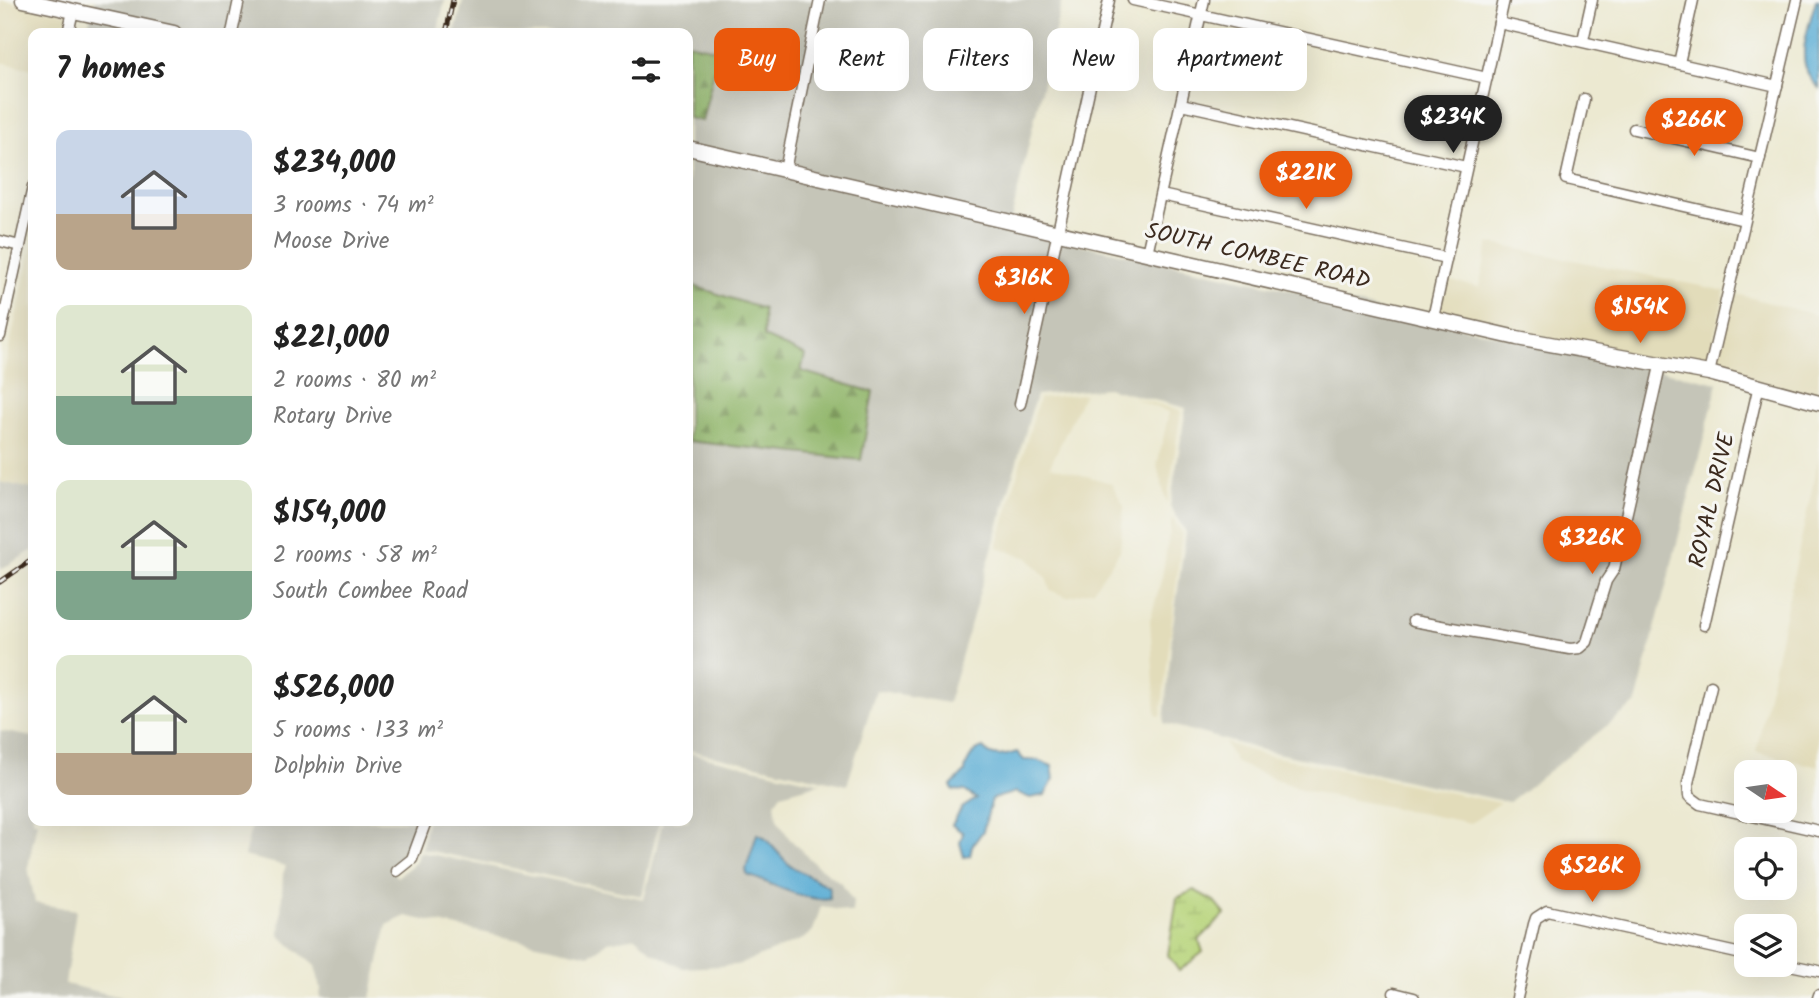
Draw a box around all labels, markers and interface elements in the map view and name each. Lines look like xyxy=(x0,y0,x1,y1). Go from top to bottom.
chip: Buy xyxy=(714,28,800,91)
chip: Rent xyxy=(814,28,909,91)
chip: Filters xyxy=(923,28,1033,91)
chip: New xyxy=(1047,28,1139,91)
chip: Apartment xyxy=(1153,28,1307,91)
text: 7 homes xyxy=(56,46,166,94)
icon: filters xyxy=(627,51,665,89)
pin: $234K xyxy=(1404,96,1502,155)
pin: $266K xyxy=(1645,99,1743,158)
text: $234K xyxy=(1420,100,1486,136)
text: $266K xyxy=(1661,103,1727,139)
text: $234,000 xyxy=(273,140,395,188)
pin: $221K xyxy=(1257,152,1355,211)
text: $221K xyxy=(1275,156,1337,192)
icon: home xyxy=(112,158,196,242)
text: 3 rooms · 74 m² xyxy=(273,188,434,224)
street label: SOUTH COMBEE ROAD xyxy=(1141,214,1374,300)
text: Moose Drive xyxy=(273,224,389,260)
pin: $316K xyxy=(975,256,1073,316)
text: $316K xyxy=(994,261,1054,297)
pin: $154K xyxy=(1591,286,1689,345)
text: $154K xyxy=(1611,290,1669,326)
text: $221,000 xyxy=(273,315,389,363)
icon: home xyxy=(112,333,196,417)
text: 2 rooms · 80 m² xyxy=(273,363,436,399)
text: Rotary Drive xyxy=(273,399,392,435)
street label: ROYAL DRIVE xyxy=(1680,429,1746,572)
text: $154,000 xyxy=(273,490,385,538)
icon: home xyxy=(112,508,196,592)
pin: $326K xyxy=(1543,516,1641,576)
text: $326K xyxy=(1559,521,1625,557)
text: 2 rooms · 58 m² xyxy=(273,538,437,574)
text: South Combee Road xyxy=(273,574,468,610)
text: $526,000 xyxy=(273,665,394,713)
icon: home xyxy=(112,683,196,767)
text: 5 rooms · 133 m² xyxy=(273,713,443,749)
text: Dolphin Drive xyxy=(273,749,402,785)
north arrow xyxy=(1734,760,1797,822)
map controls xyxy=(1734,760,1797,977)
button: locate xyxy=(1734,837,1797,900)
pin: $526K xyxy=(1543,844,1641,904)
text: $526K xyxy=(1560,849,1624,885)
button: layers xyxy=(1734,914,1797,977)

